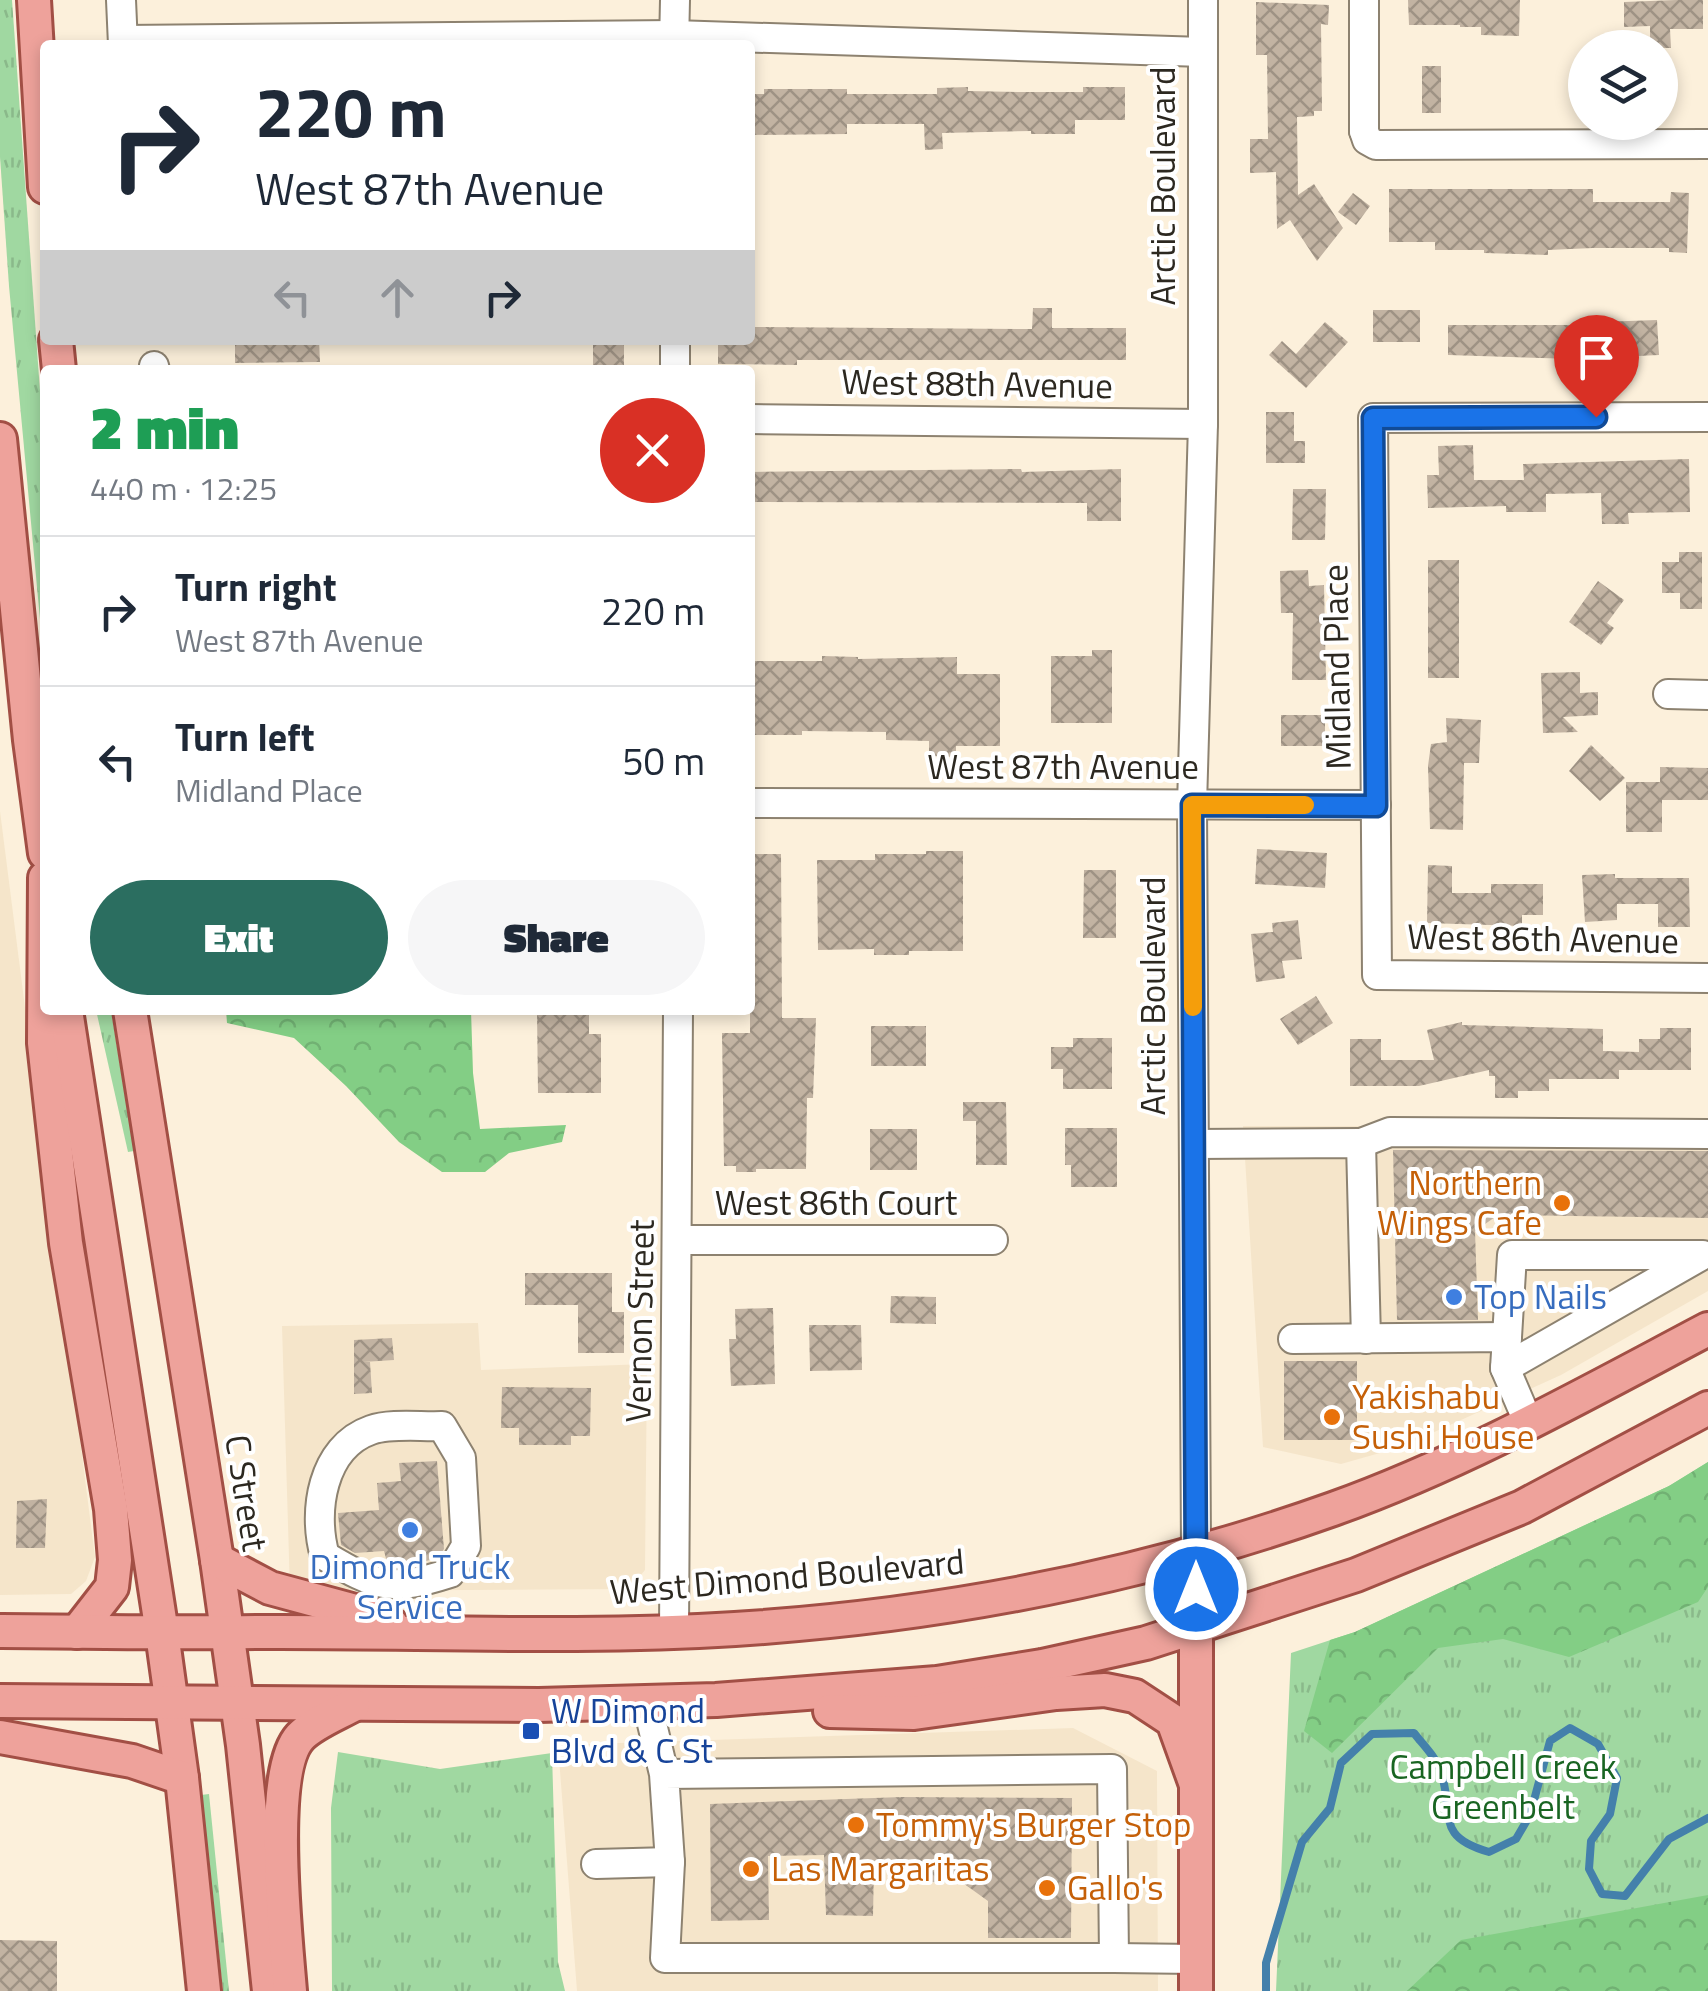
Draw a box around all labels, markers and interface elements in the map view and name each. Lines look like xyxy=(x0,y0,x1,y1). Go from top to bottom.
map controls xyxy=(1568,30,1678,140)
button: layers xyxy=(1568,30,1678,140)
text: 220 m xyxy=(255,58,447,164)
street label: Arctic Boulevard xyxy=(1135,66,1189,306)
icon: right xyxy=(90,80,220,210)
text: West 87th Avenue xyxy=(255,154,604,222)
icon: left xyxy=(265,270,320,325)
icon: ahead xyxy=(370,270,425,325)
icon: right xyxy=(475,270,530,325)
pin xyxy=(1554,315,1639,418)
icon: arrive xyxy=(1569,330,1624,385)
street label: West 88th Avenue xyxy=(841,354,1113,412)
text: 2 min xyxy=(90,381,239,472)
button: close xyxy=(600,398,705,503)
text: 440 m · 12:25 xyxy=(90,464,277,512)
text: Turn right xyxy=(175,558,337,616)
street label: Midland Place xyxy=(1307,564,1365,770)
text: 220 m xyxy=(601,582,705,640)
icon: right xyxy=(90,584,145,639)
text: West 87th Avenue xyxy=(175,616,423,664)
text: Turn left xyxy=(175,708,315,766)
text: 50 m xyxy=(622,732,705,790)
icon: left xyxy=(90,734,145,789)
street label: West 87th Avenue xyxy=(927,739,1199,793)
text: Midland Place xyxy=(175,766,363,814)
street label: Arctic Boulevard xyxy=(1125,876,1179,1116)
button: Exit xyxy=(90,880,388,995)
button: Share xyxy=(408,880,705,995)
street label: West 86th Avenue xyxy=(1407,909,1679,967)
place label: Northern Wings Cafe xyxy=(1377,1155,1542,1249)
street label: West 86th Court xyxy=(715,1175,957,1229)
marker: Northern Wings Cafe xyxy=(1551,1192,1573,1214)
street label: Vernon Street xyxy=(610,1219,668,1423)
place label: Top Nails xyxy=(1474,1269,1607,1323)
marker: Top Nails xyxy=(1443,1286,1465,1308)
place label: Yakishabu Sushi House xyxy=(1352,1369,1534,1463)
marker: Yakishabu Sushi House xyxy=(1321,1406,1343,1428)
street label: C Street xyxy=(211,1431,283,1555)
marker: Dimond Truck Service xyxy=(399,1519,421,1541)
street label: West Dimond Boulevard xyxy=(607,1534,966,1618)
position arrow xyxy=(1144,1537,1248,1641)
place label: Dimond Truck Service xyxy=(309,1539,511,1633)
place label: W Dimond Blvd & C St xyxy=(551,1683,713,1777)
marker: W Dimond Blvd & C St xyxy=(520,1720,542,1742)
park label: Campbell Creek Greenbelt xyxy=(1389,1739,1617,1833)
place label: Tommy's Burger Stop xyxy=(876,1797,1191,1851)
marker: Tommy's Burger Stop xyxy=(845,1814,867,1836)
place label: Las Margaritas xyxy=(771,1841,989,1895)
marker: Las Margaritas xyxy=(740,1858,762,1880)
place label: Gallo's xyxy=(1067,1860,1164,1914)
marker: Gallo's xyxy=(1036,1877,1058,1899)

